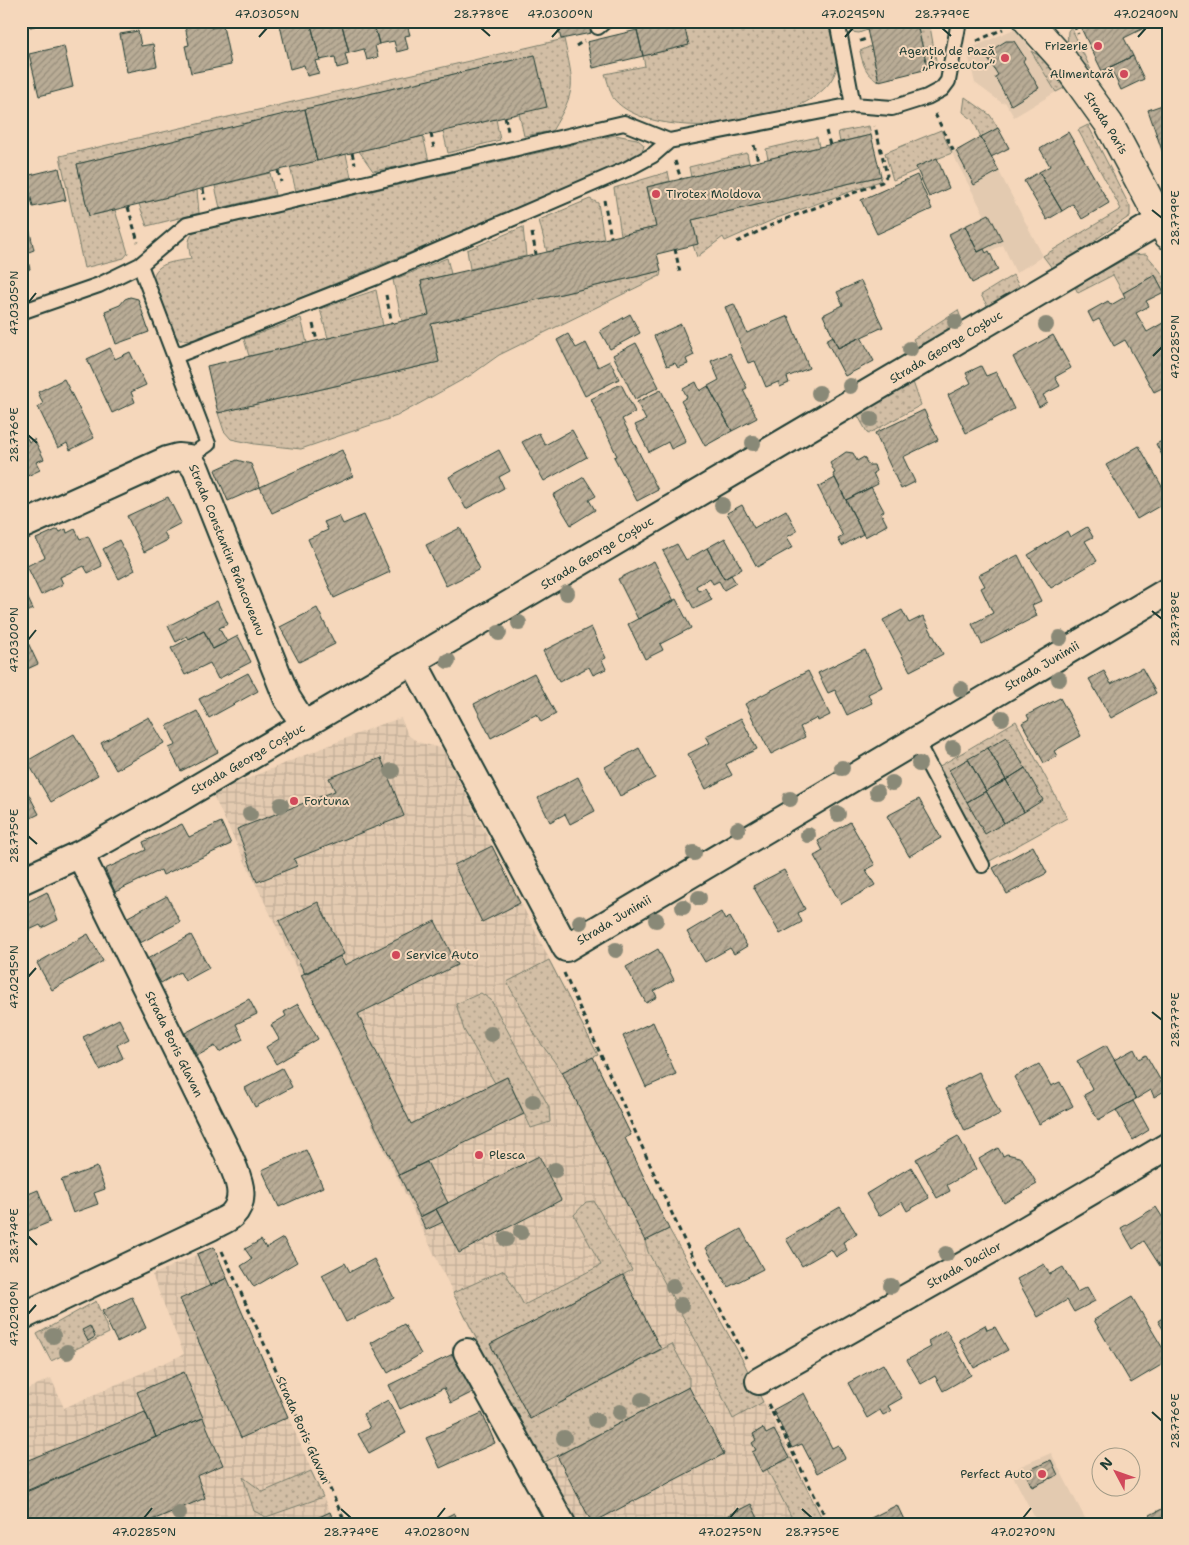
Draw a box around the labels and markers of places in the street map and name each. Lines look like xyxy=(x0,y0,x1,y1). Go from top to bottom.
place label: Frizerie xyxy=(1045,38,1088,54)
marker: Frizerie xyxy=(1092,40,1104,52)
place label: Agenția de Pază „Prosecutor” xyxy=(899,43,996,73)
marker: Agenția de Pază „Prosecutor” xyxy=(999,52,1011,64)
place label: Alimentară xyxy=(1050,66,1115,82)
marker: Alimentară xyxy=(1118,68,1130,80)
place label: Tirotex Moldova xyxy=(666,186,762,202)
marker: Tirotex Moldova xyxy=(650,188,662,200)
place label: Fortuna xyxy=(304,793,350,809)
marker: Fortuna xyxy=(288,795,300,807)
place label: Service Auto xyxy=(406,947,479,963)
marker: Service Auto xyxy=(390,949,402,961)
place label: Plesca xyxy=(489,1147,526,1163)
marker: Plesca xyxy=(473,1149,485,1161)
place label: Perfect Auto xyxy=(960,1466,1032,1482)
marker: Perfect Auto xyxy=(1036,1468,1048,1480)

